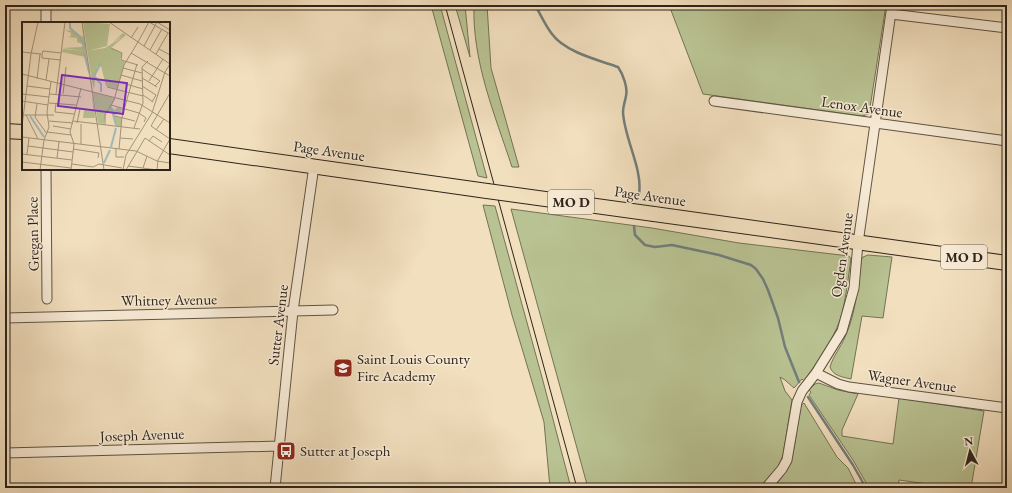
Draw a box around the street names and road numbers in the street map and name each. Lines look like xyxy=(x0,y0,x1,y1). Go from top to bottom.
street label: Lenox Avenue xyxy=(820,91,904,122)
street label: Page Avenue xyxy=(292,136,366,165)
street label: Page Avenue xyxy=(613,181,687,210)
road number: MO D xyxy=(548,190,594,214)
street label: Gregan Place xyxy=(22,196,43,272)
street label: Ogden Avenue xyxy=(826,211,857,299)
road number: MO D xyxy=(941,245,987,269)
street label: Sutter Avenue xyxy=(263,283,292,366)
street label: Whitney Avenue xyxy=(121,289,217,310)
street label: Wagner Avenue xyxy=(866,365,958,396)
street label: Joseph Avenue xyxy=(97,424,185,446)

